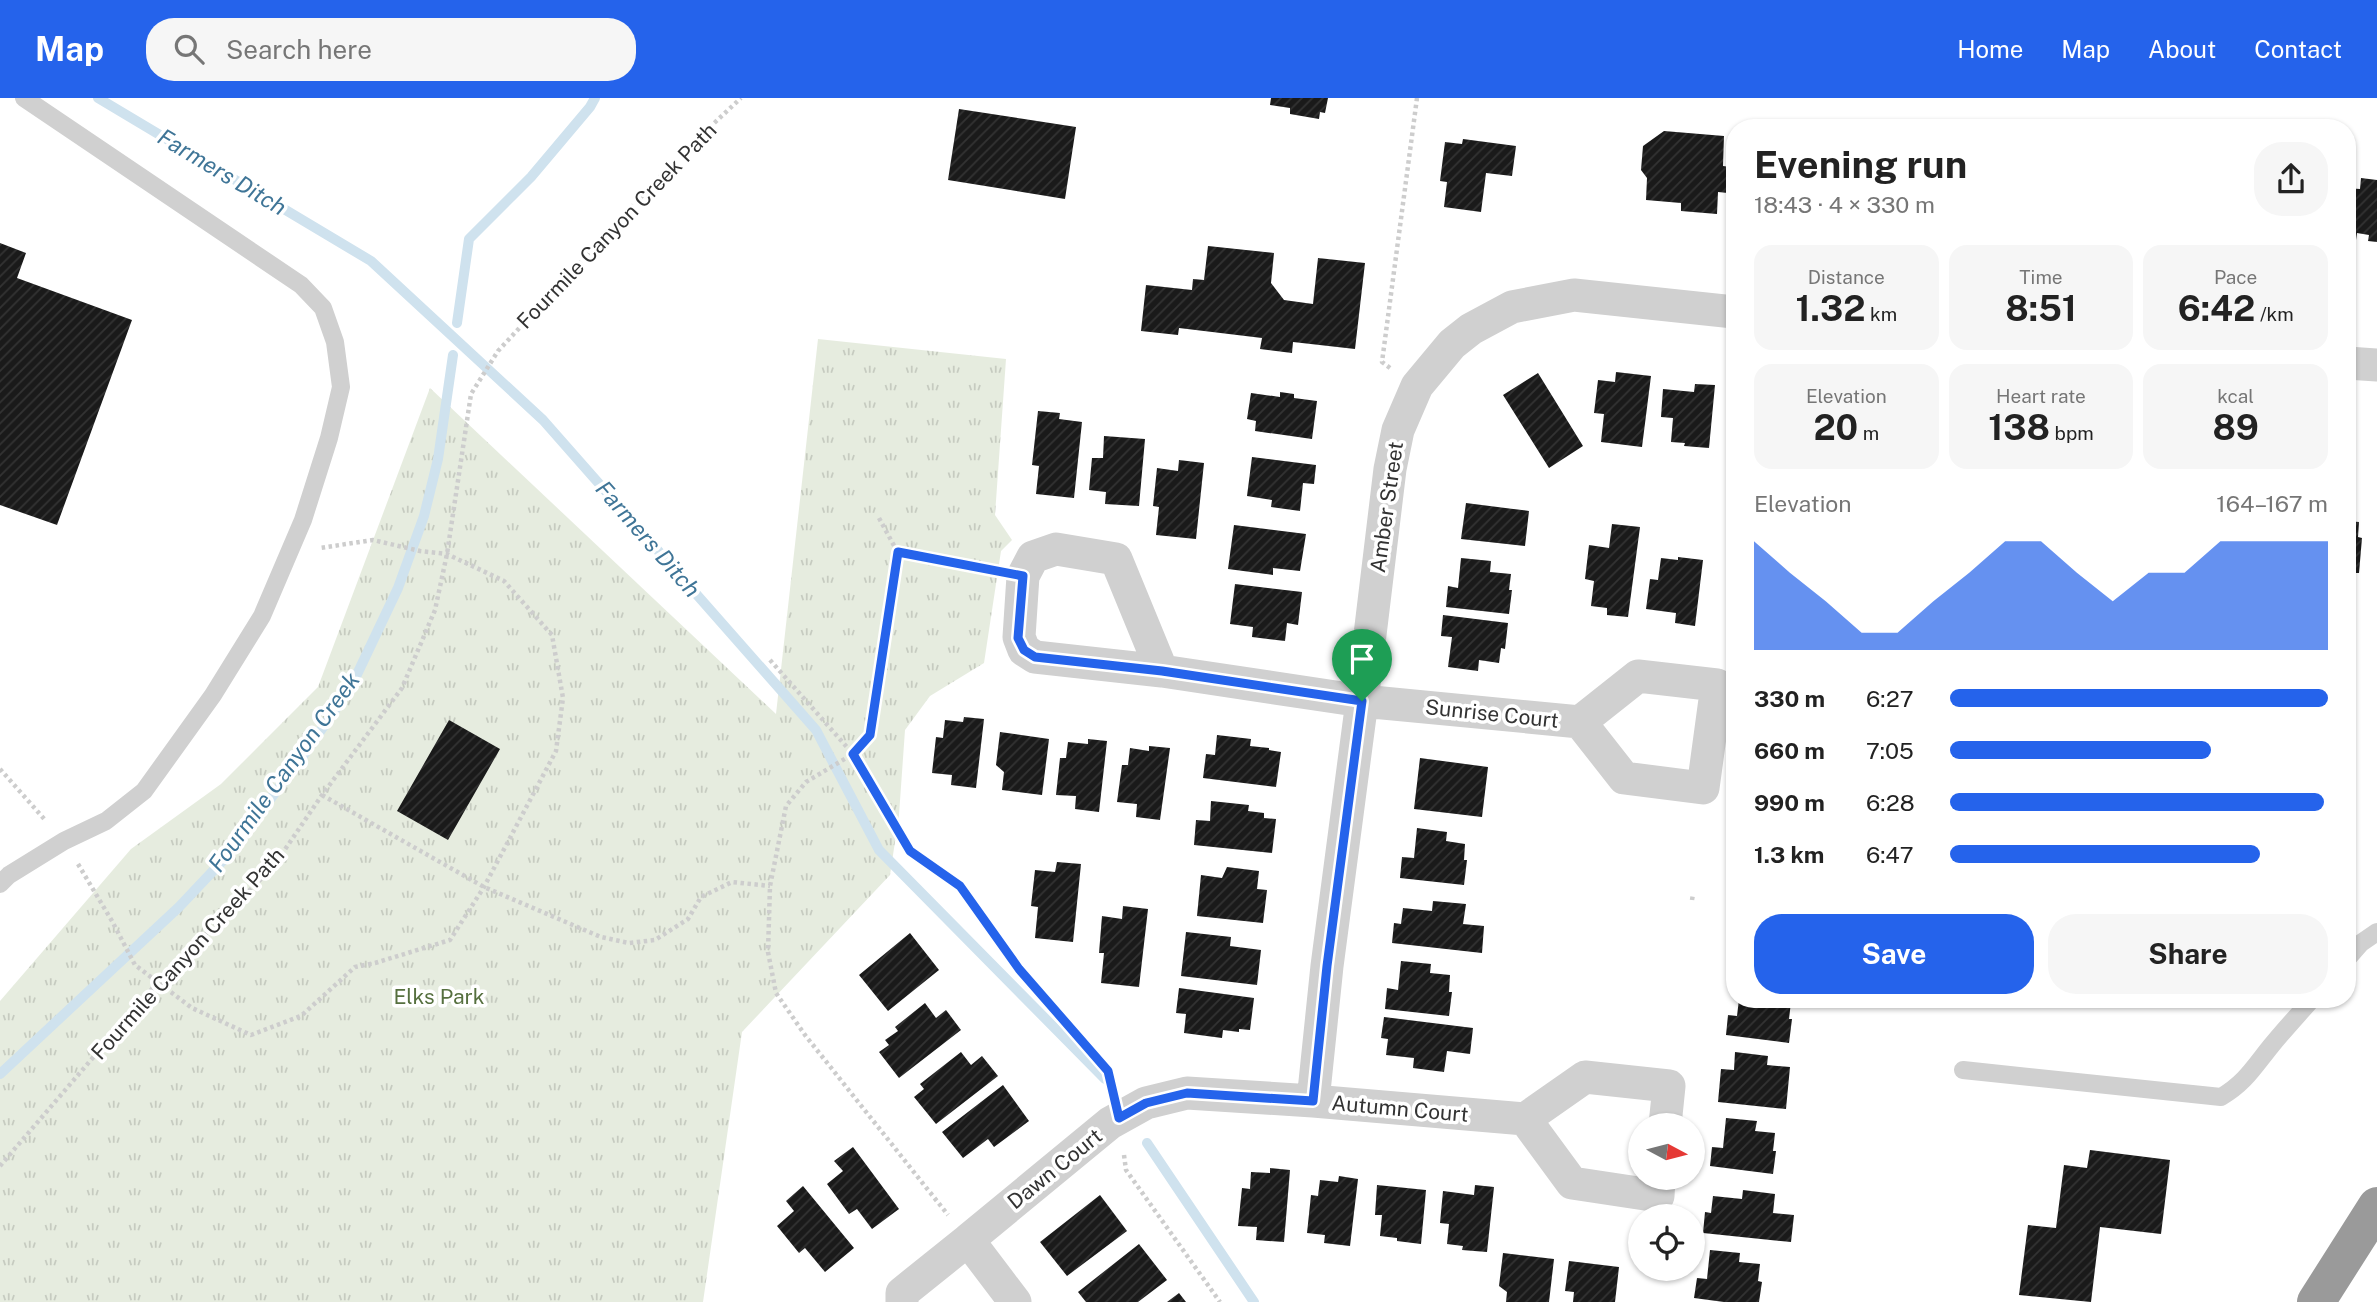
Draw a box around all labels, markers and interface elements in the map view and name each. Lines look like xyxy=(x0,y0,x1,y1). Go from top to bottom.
search box xyxy=(146,18,636,81)
text: Map xyxy=(35,30,104,68)
icon: search xyxy=(170,30,208,68)
text: Search here xyxy=(226,34,372,65)
text: Home xyxy=(1957,35,2023,63)
text: Map xyxy=(2061,35,2110,63)
text: About xyxy=(2148,35,2216,63)
text: Contact xyxy=(2254,35,2342,63)
street label: Fourmile Canyon Creek Path xyxy=(512,118,722,334)
water label: Farmers Ditch xyxy=(153,123,291,221)
text: Evening run xyxy=(1754,142,1967,187)
button: share xyxy=(2254,142,2328,216)
text: 18:43 · 4 × 330 m xyxy=(1754,191,1935,218)
text: Distance xyxy=(1808,266,1885,288)
text: Time xyxy=(2019,266,2063,288)
text: Pace xyxy=(2214,266,2257,288)
text: 1.32 xyxy=(1796,288,1865,329)
text: 8:51 xyxy=(2005,288,2077,329)
text: 6:42 xyxy=(2178,288,2255,329)
text: km xyxy=(1865,303,1897,325)
text: /km xyxy=(2255,303,2294,325)
text: Elevation xyxy=(1806,385,1887,407)
text: Heart rate xyxy=(1996,385,2086,407)
text: kcal xyxy=(2217,385,2254,407)
text: 20 xyxy=(1813,407,1858,448)
text: 138 xyxy=(1988,407,2050,448)
text: 89 xyxy=(2212,407,2259,448)
text: m xyxy=(1858,422,1879,444)
text: bpm xyxy=(2050,422,2094,444)
street label: Amber Street xyxy=(1365,440,1408,574)
water label: Farmers Ditch xyxy=(591,475,706,602)
text: Elevation xyxy=(1754,490,1852,517)
text: 164–167 m xyxy=(2216,490,2328,517)
pin xyxy=(1332,629,1392,701)
icon: arrive xyxy=(1343,640,1381,678)
water label: Fourmile Canyon Creek xyxy=(202,666,365,877)
text: 330 m xyxy=(1754,685,1825,712)
text: 6:27 xyxy=(1866,685,1913,712)
street label: Sunrise Court xyxy=(1424,694,1560,733)
text: 660 m xyxy=(1754,737,1825,764)
text: 7:05 xyxy=(1866,737,1914,764)
text: 990 m xyxy=(1754,789,1825,816)
text: 6:28 xyxy=(1866,789,1915,816)
text: 1.3 km xyxy=(1754,841,1824,868)
text: 6:47 xyxy=(1866,841,1914,868)
street label: Fourmile Canyon Creek Path xyxy=(86,843,289,1065)
button: Save xyxy=(1754,914,2034,994)
button: Share xyxy=(2048,914,2328,994)
park label: Elks Park xyxy=(394,984,485,1009)
street label: Autumn Court xyxy=(1331,1090,1470,1127)
north arrow xyxy=(1628,1113,1704,1190)
map controls xyxy=(1628,1113,1705,1281)
street label: Dawn Court xyxy=(1002,1123,1107,1214)
button: locate xyxy=(1628,1204,1705,1281)

